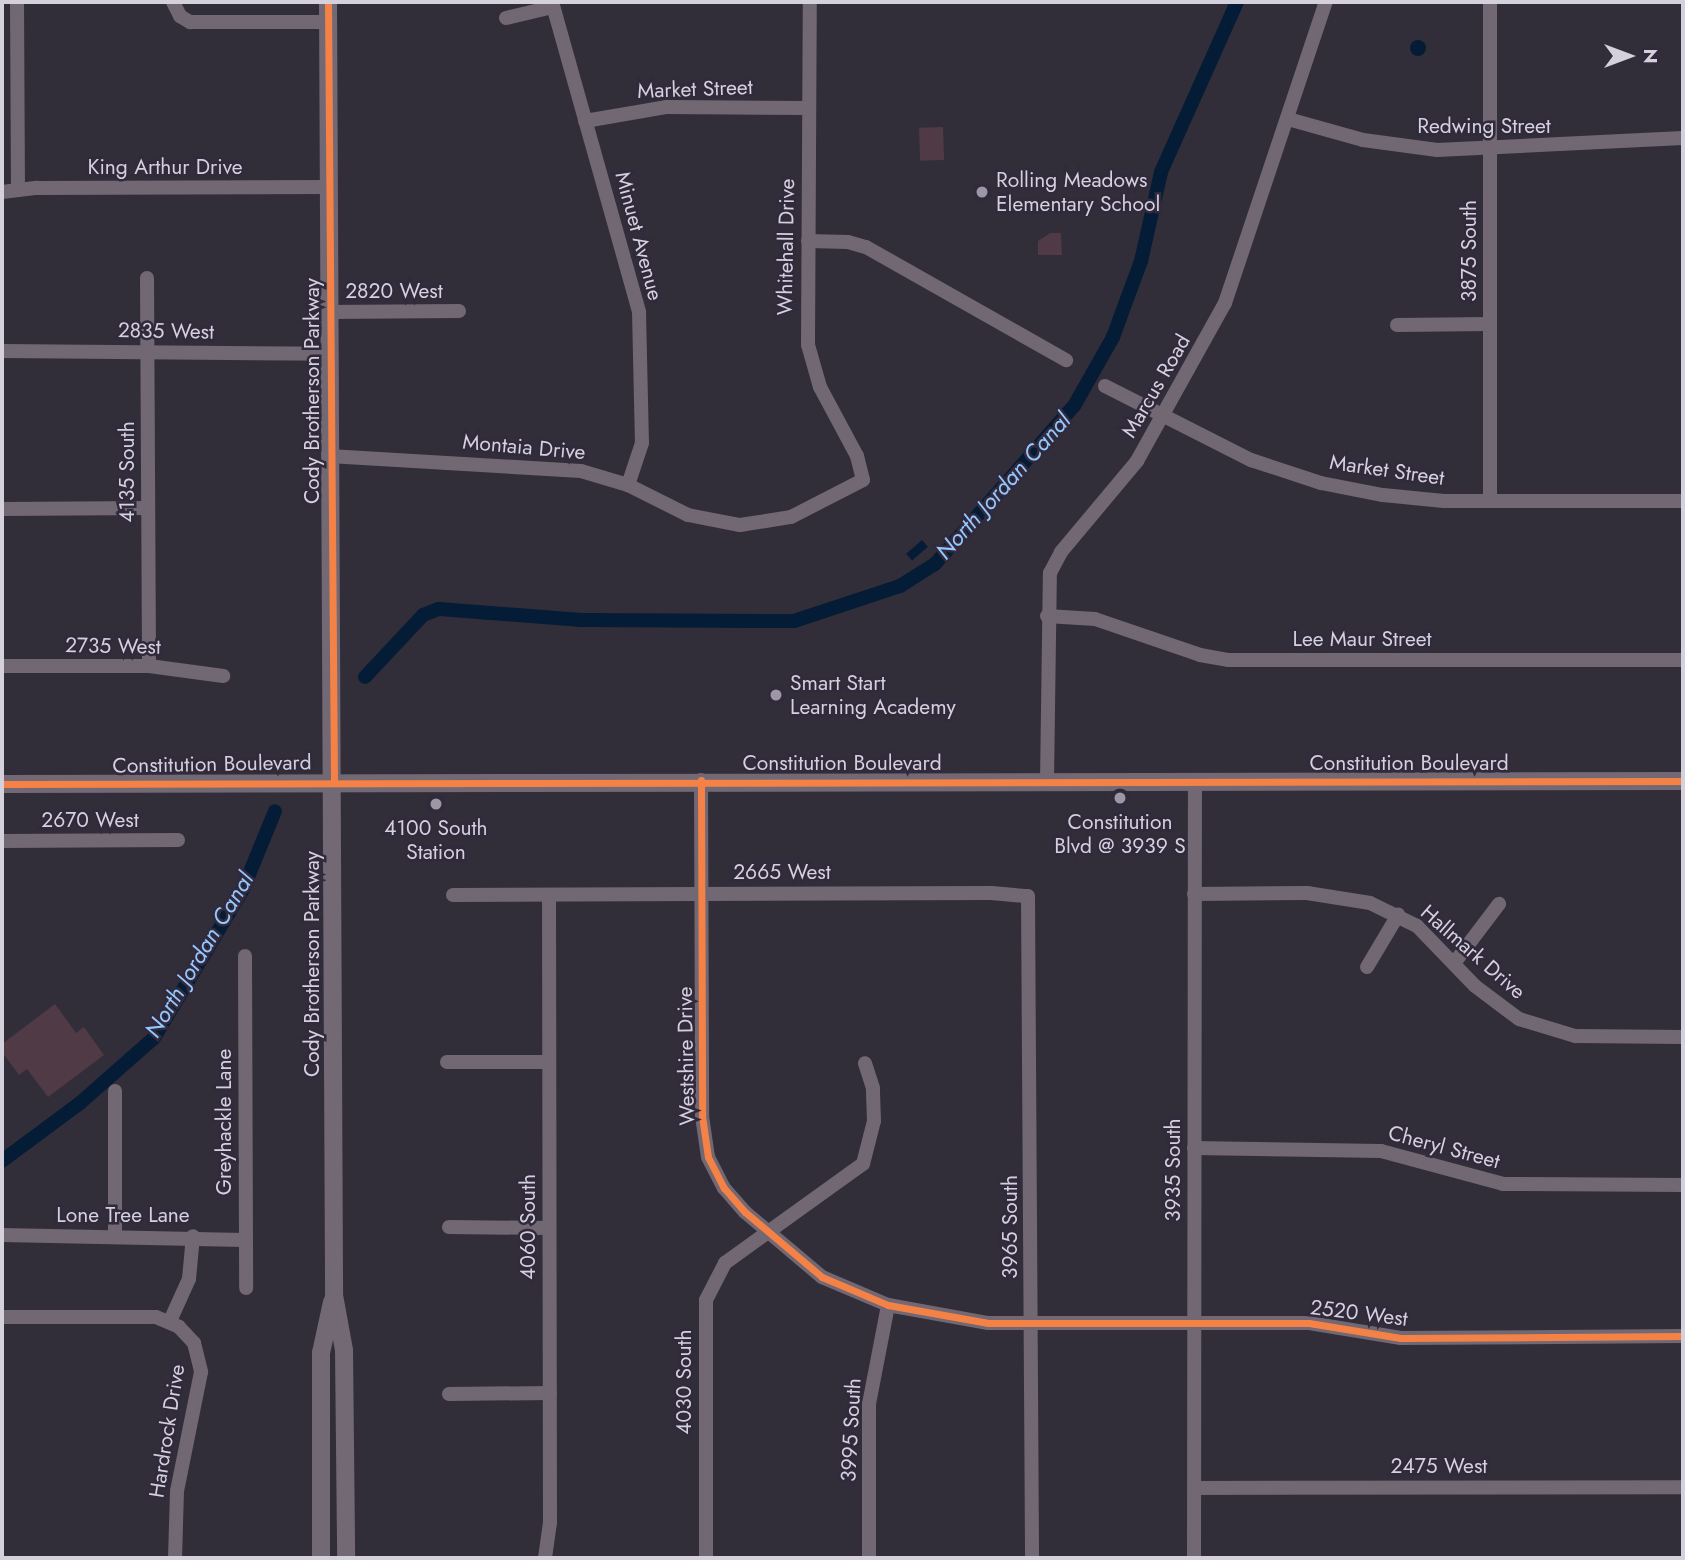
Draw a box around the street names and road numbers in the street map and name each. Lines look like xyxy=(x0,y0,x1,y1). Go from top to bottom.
street label: Market Street xyxy=(637,74,753,104)
street label: Redwing Street xyxy=(1417,113,1551,139)
street label: King Arthur Drive xyxy=(88,154,242,180)
street label: Minuet Avenue xyxy=(610,169,668,303)
street label: Whitehall Drive xyxy=(772,178,800,316)
street label: 3875 South xyxy=(1456,200,1482,302)
street label: Cody Brotherson Parkway xyxy=(299,278,325,504)
street label: 2820 West xyxy=(345,278,443,304)
street label: 2835 West xyxy=(118,318,214,344)
street label: Marcus Road xyxy=(1116,330,1196,442)
street label: 4135 South xyxy=(114,421,140,523)
street label: Montaia Drive xyxy=(462,429,586,465)
street label: Market Street xyxy=(1328,449,1446,491)
street label: Lee Maur Street xyxy=(1292,626,1432,652)
street label: 2735 West xyxy=(65,633,161,659)
street label: Constitution Boulevard xyxy=(112,750,312,778)
street label: Constitution Boulevard xyxy=(742,750,942,776)
street label: Constitution Boulevard xyxy=(1309,750,1509,776)
street label: 2670 West xyxy=(41,807,139,833)
street label: Cody Brotherson Parkway xyxy=(299,851,325,1077)
street label: 2665 West xyxy=(733,859,831,885)
street label: Hallmark Drive xyxy=(1415,900,1531,1004)
street label: Westshire Drive xyxy=(672,986,700,1126)
street label: Greyhackle Lane xyxy=(211,1049,237,1195)
street label: 3935 South xyxy=(1160,1118,1186,1222)
street label: Cheryl Street xyxy=(1385,1120,1503,1174)
street label: 4060 South xyxy=(515,1174,541,1280)
street label: 3965 South xyxy=(997,1175,1023,1279)
street label: Lone Tree Lane xyxy=(56,1202,190,1228)
street label: 2520 West xyxy=(1309,1295,1409,1331)
street label: 4030 South xyxy=(671,1329,697,1435)
street label: Hardrock Drive xyxy=(144,1362,190,1500)
street label: 3995 South xyxy=(836,1377,866,1483)
street label: 2475 West xyxy=(1391,1453,1487,1479)

